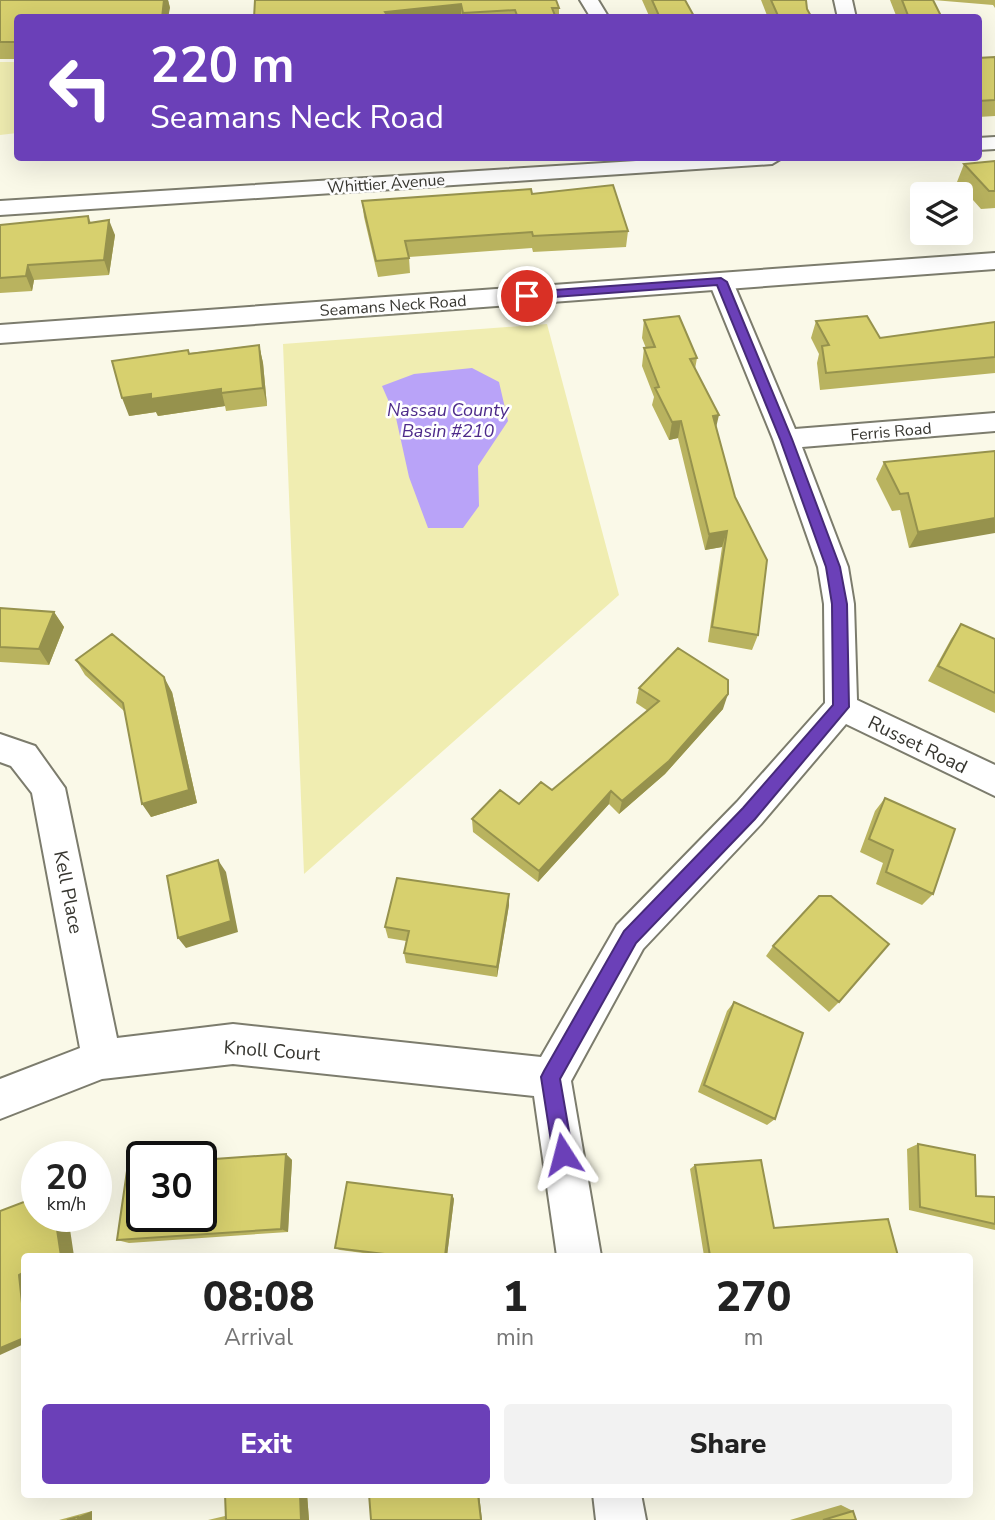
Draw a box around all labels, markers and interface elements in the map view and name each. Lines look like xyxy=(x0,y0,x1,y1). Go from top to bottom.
text: 220 m xyxy=(150,32,294,99)
icon: left xyxy=(35,42,126,133)
text: Seamans Neck Road xyxy=(150,96,444,139)
street label: Whittier Avenue xyxy=(326,169,446,199)
map controls xyxy=(910,182,973,245)
button: layers xyxy=(910,182,973,245)
pin xyxy=(497,266,557,326)
icon: arrive xyxy=(508,277,546,315)
street label: Seamans Neck Road xyxy=(319,290,467,322)
water label: Nassau County Basin #210 xyxy=(387,398,510,443)
street label: Ferris Road xyxy=(850,418,932,446)
street label: Russet Road xyxy=(864,710,972,780)
street label: Kell Place xyxy=(47,848,89,936)
street label: Knoll Court xyxy=(223,1035,321,1067)
position arrow xyxy=(526,1117,600,1191)
speed limit sign: 30 xyxy=(126,1141,217,1232)
text: 20 xyxy=(45,1154,88,1201)
text: km/h xyxy=(47,1192,86,1216)
text: 08:08 xyxy=(203,1269,314,1326)
text: 1 xyxy=(502,1269,528,1326)
text: 270 xyxy=(716,1269,791,1326)
text: Arrival xyxy=(224,1322,293,1353)
text: min xyxy=(496,1322,534,1353)
text: m xyxy=(744,1322,763,1353)
button: Exit xyxy=(42,1404,490,1484)
button: Share xyxy=(504,1404,952,1484)

